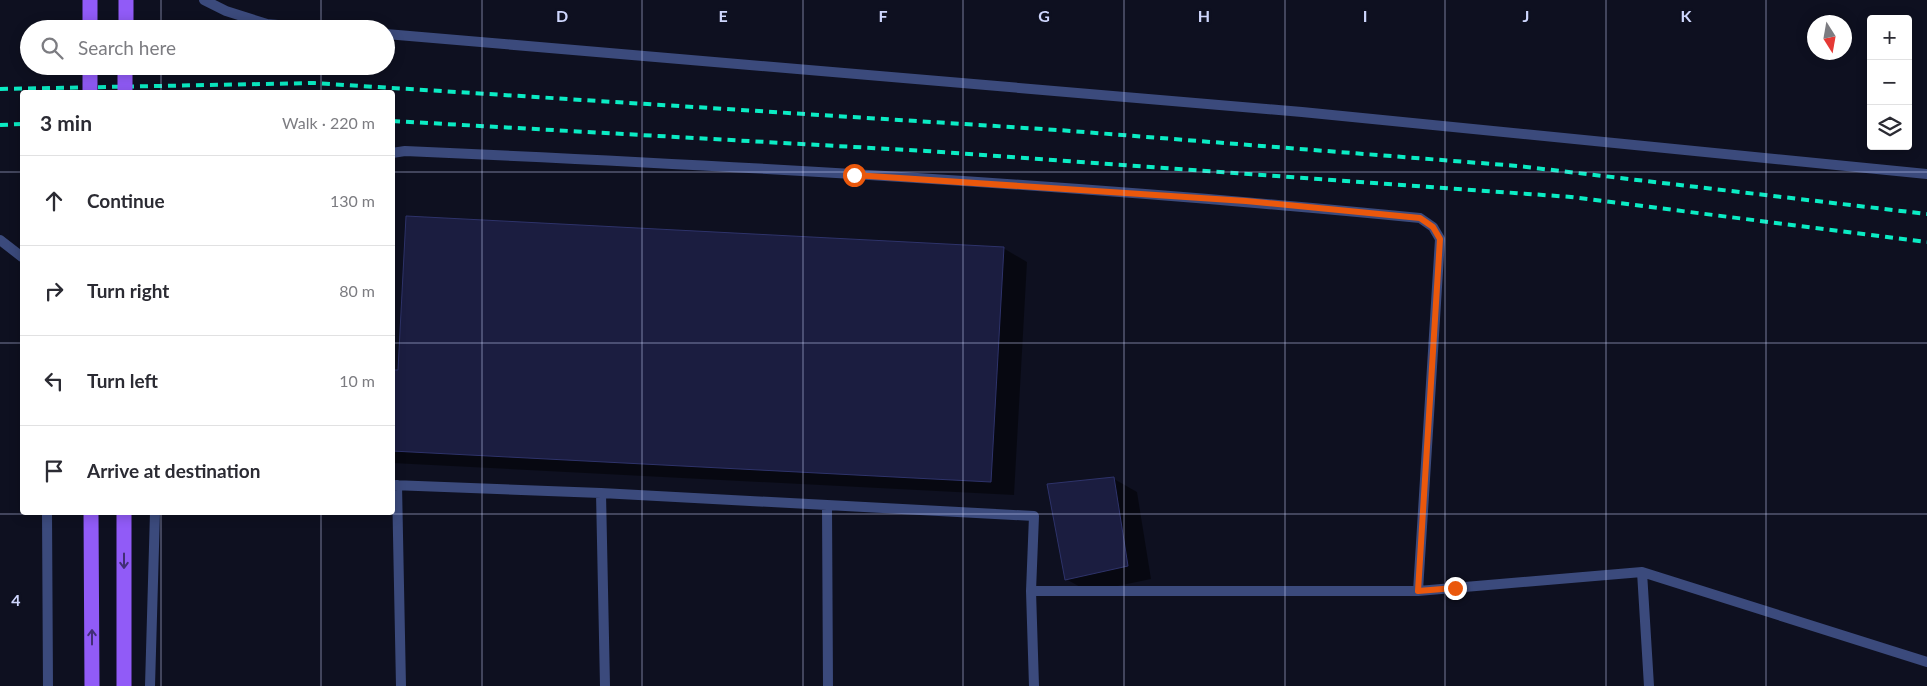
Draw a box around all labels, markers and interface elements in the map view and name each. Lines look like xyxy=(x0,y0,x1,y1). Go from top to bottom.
text: D xyxy=(556,6,568,25)
text: E xyxy=(718,6,728,25)
text: F xyxy=(878,6,888,25)
text: G xyxy=(1038,6,1050,25)
text: H xyxy=(1198,6,1210,25)
text: I xyxy=(1363,6,1367,25)
text: J xyxy=(1523,6,1529,25)
text: K xyxy=(1681,6,1693,25)
north arrow xyxy=(1807,15,1852,60)
map controls xyxy=(1867,15,1912,150)
button: + xyxy=(1867,15,1912,60)
search box xyxy=(20,20,395,75)
icon: search xyxy=(38,34,66,62)
text: Search here xyxy=(78,36,176,59)
button: − xyxy=(1867,60,1912,105)
button: layers xyxy=(1867,105,1912,150)
text: 3 min xyxy=(40,110,92,135)
text: Walk · 220 m xyxy=(282,113,375,132)
route start xyxy=(843,164,866,187)
icon: ahead xyxy=(40,187,68,215)
text: Continue xyxy=(87,189,165,212)
text: 130 m xyxy=(330,191,375,210)
icon: right xyxy=(40,277,68,305)
text: Turn right xyxy=(87,279,169,302)
text: 80 m xyxy=(339,281,375,300)
icon: left xyxy=(40,367,68,395)
text: Turn left xyxy=(87,369,158,392)
text: 10 m xyxy=(339,371,375,390)
icon: arrive xyxy=(40,457,68,485)
text: Arrive at destination xyxy=(87,459,260,482)
one-way arrow xyxy=(119,552,129,569)
route end xyxy=(1444,577,1467,600)
text: 4 xyxy=(11,590,21,609)
one-way arrow xyxy=(87,630,97,646)

